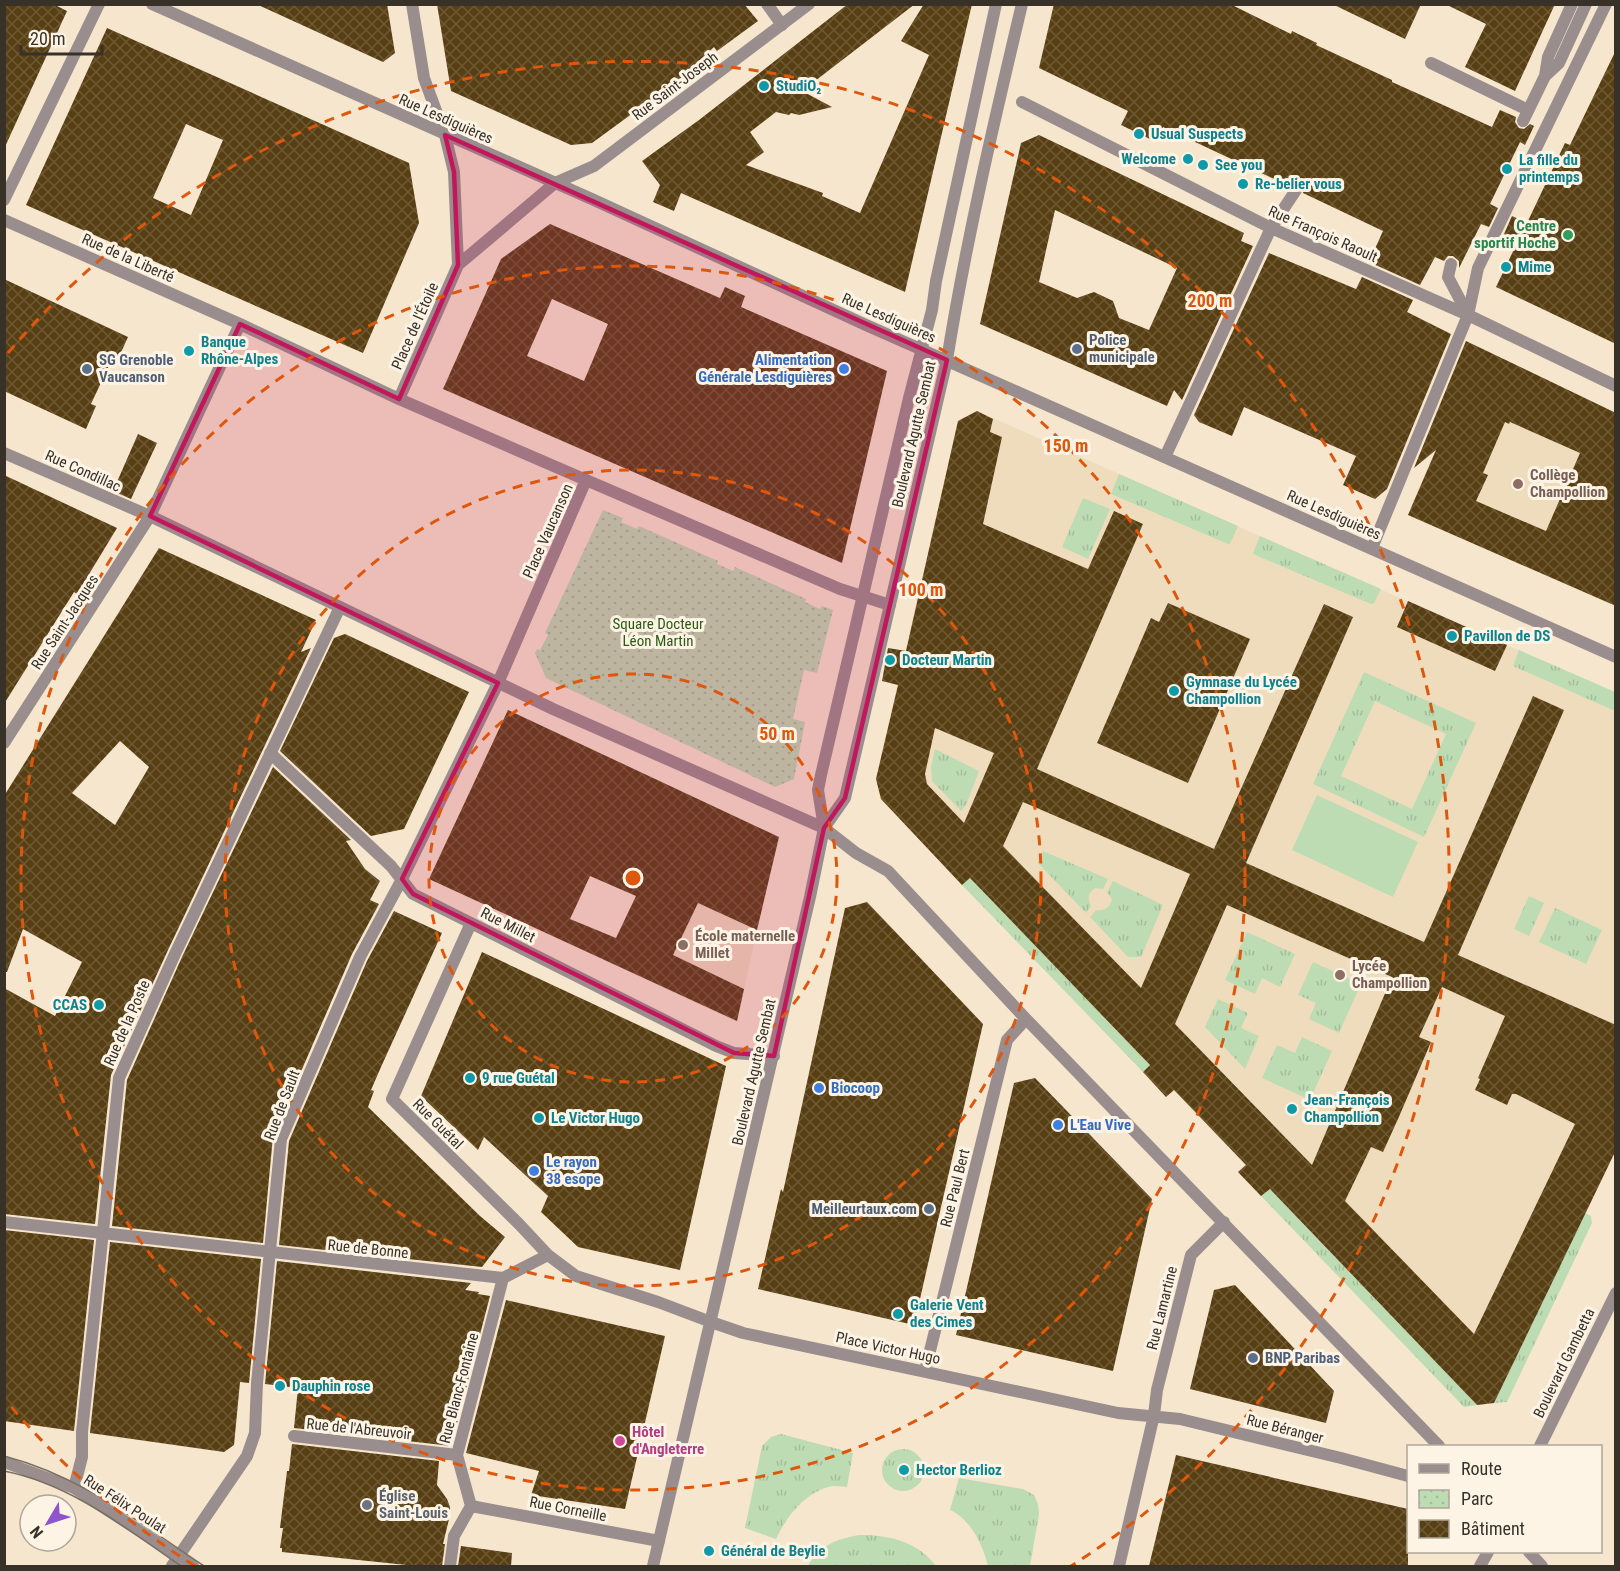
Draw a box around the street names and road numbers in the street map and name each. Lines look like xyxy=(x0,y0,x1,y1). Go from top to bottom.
street label: Rue Saint-Joseph xyxy=(629,48,721,124)
street label: Rue Lesdiguières xyxy=(396,90,496,148)
street label: Rue François Raoult xyxy=(1266,202,1380,266)
street label: Rue de la Liberté xyxy=(79,230,177,286)
street label: Place de l'Étoile xyxy=(388,280,442,372)
street label: Rue Lesdiguières xyxy=(839,289,939,347)
street label: Boulevard Agutte Sembat xyxy=(888,359,940,509)
street label: Rue Condillac xyxy=(42,446,124,496)
street label: Place Vaucanson xyxy=(519,481,577,581)
street label: Rue Lesdiguières xyxy=(1284,486,1384,544)
street label: Rue Saint-Jacques xyxy=(28,571,102,673)
street label: Rue Millet xyxy=(478,904,538,946)
street label: Rue de la Poste xyxy=(100,977,154,1069)
street label: Boulevard Agutte Sembat xyxy=(728,997,780,1147)
street label: Rue de Sault xyxy=(260,1067,304,1143)
street label: Rue Guétal xyxy=(409,1095,467,1153)
street label: Rue Paul Bert xyxy=(937,1147,973,1229)
street label: Rue de Bonne xyxy=(327,1236,409,1262)
street label: Rue Lamartine xyxy=(1143,1264,1181,1352)
street label: Boulevard Gambetta xyxy=(1530,1305,1598,1421)
street label: Place Victor Hugo xyxy=(834,1328,942,1368)
street label: Rue Blanc-Fontaine xyxy=(436,1331,482,1445)
street label: Rue Béranger xyxy=(1245,1411,1326,1447)
street label: Rue de l'Abreuvoir xyxy=(306,1415,413,1444)
street label: Rue Félix Poulat xyxy=(80,1471,170,1537)
street label: Rue Corneille xyxy=(528,1493,608,1525)

